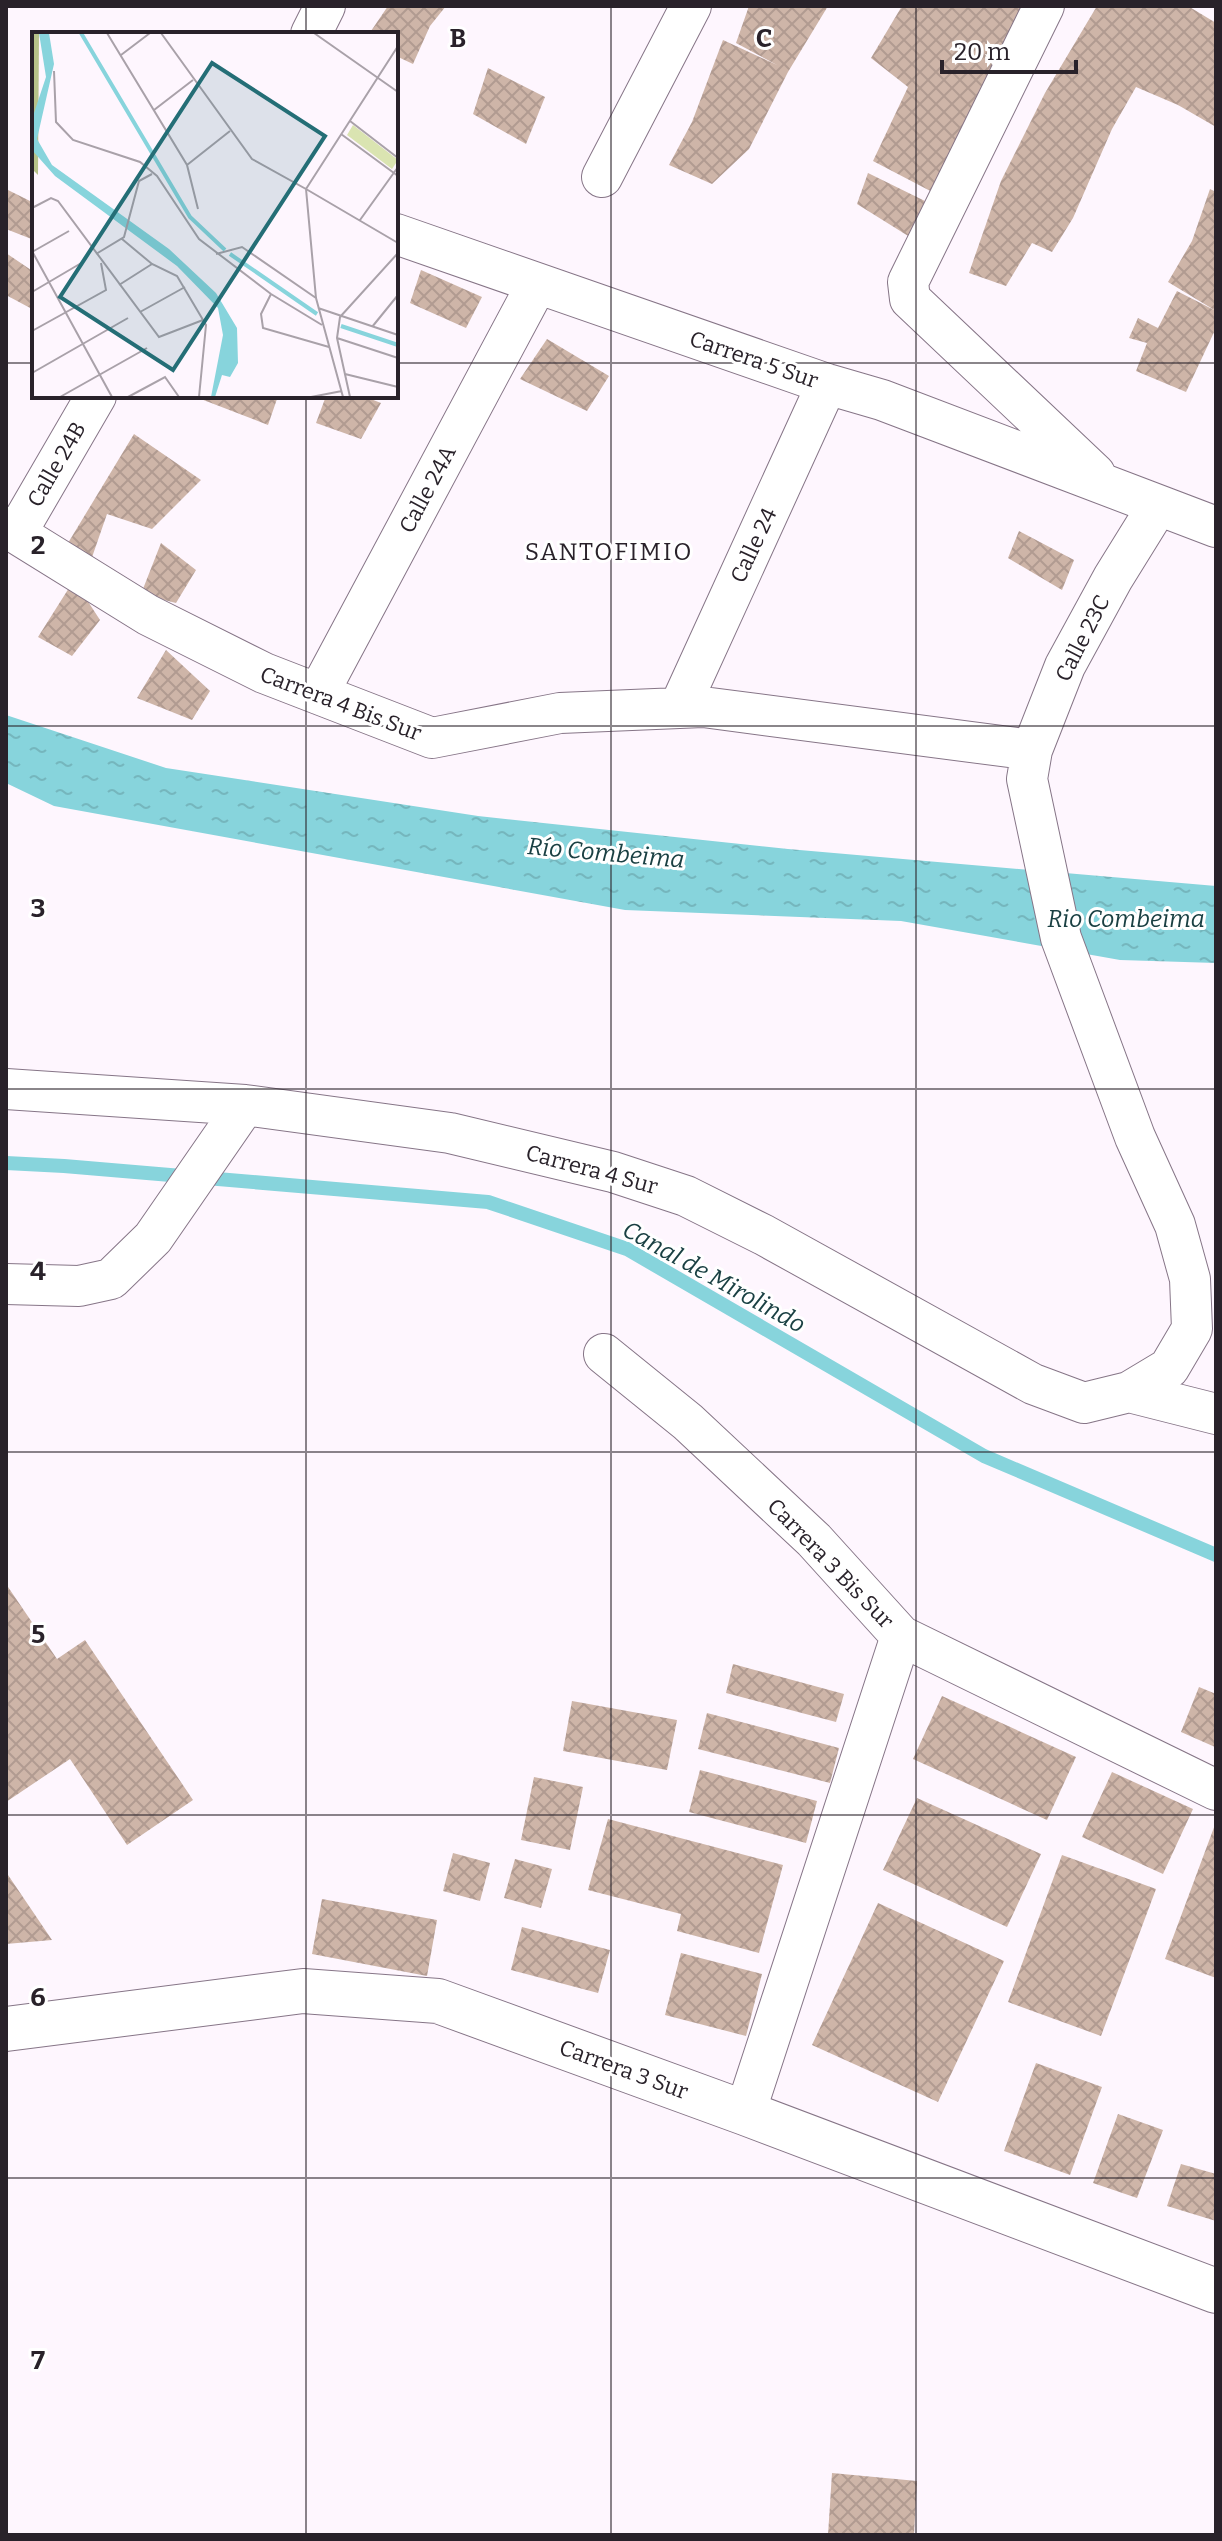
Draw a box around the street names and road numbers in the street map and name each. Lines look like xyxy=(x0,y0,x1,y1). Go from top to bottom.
street label: Carrera 5 Sur xyxy=(686,325,822,394)
street label: Calle 24B xyxy=(21,417,92,512)
street label: Calle 24A xyxy=(393,440,462,538)
street label: Calle 24 xyxy=(724,503,783,587)
street label: Calle 23C xyxy=(1049,591,1116,686)
street label: Carrera 4 Bis Sur xyxy=(256,660,426,747)
street label: Carrera 4 Sur xyxy=(523,1139,661,1200)
street label: Carrera 3 Bis Sur xyxy=(762,1493,900,1634)
street label: Carrera 3 Sur xyxy=(556,2034,692,2105)

